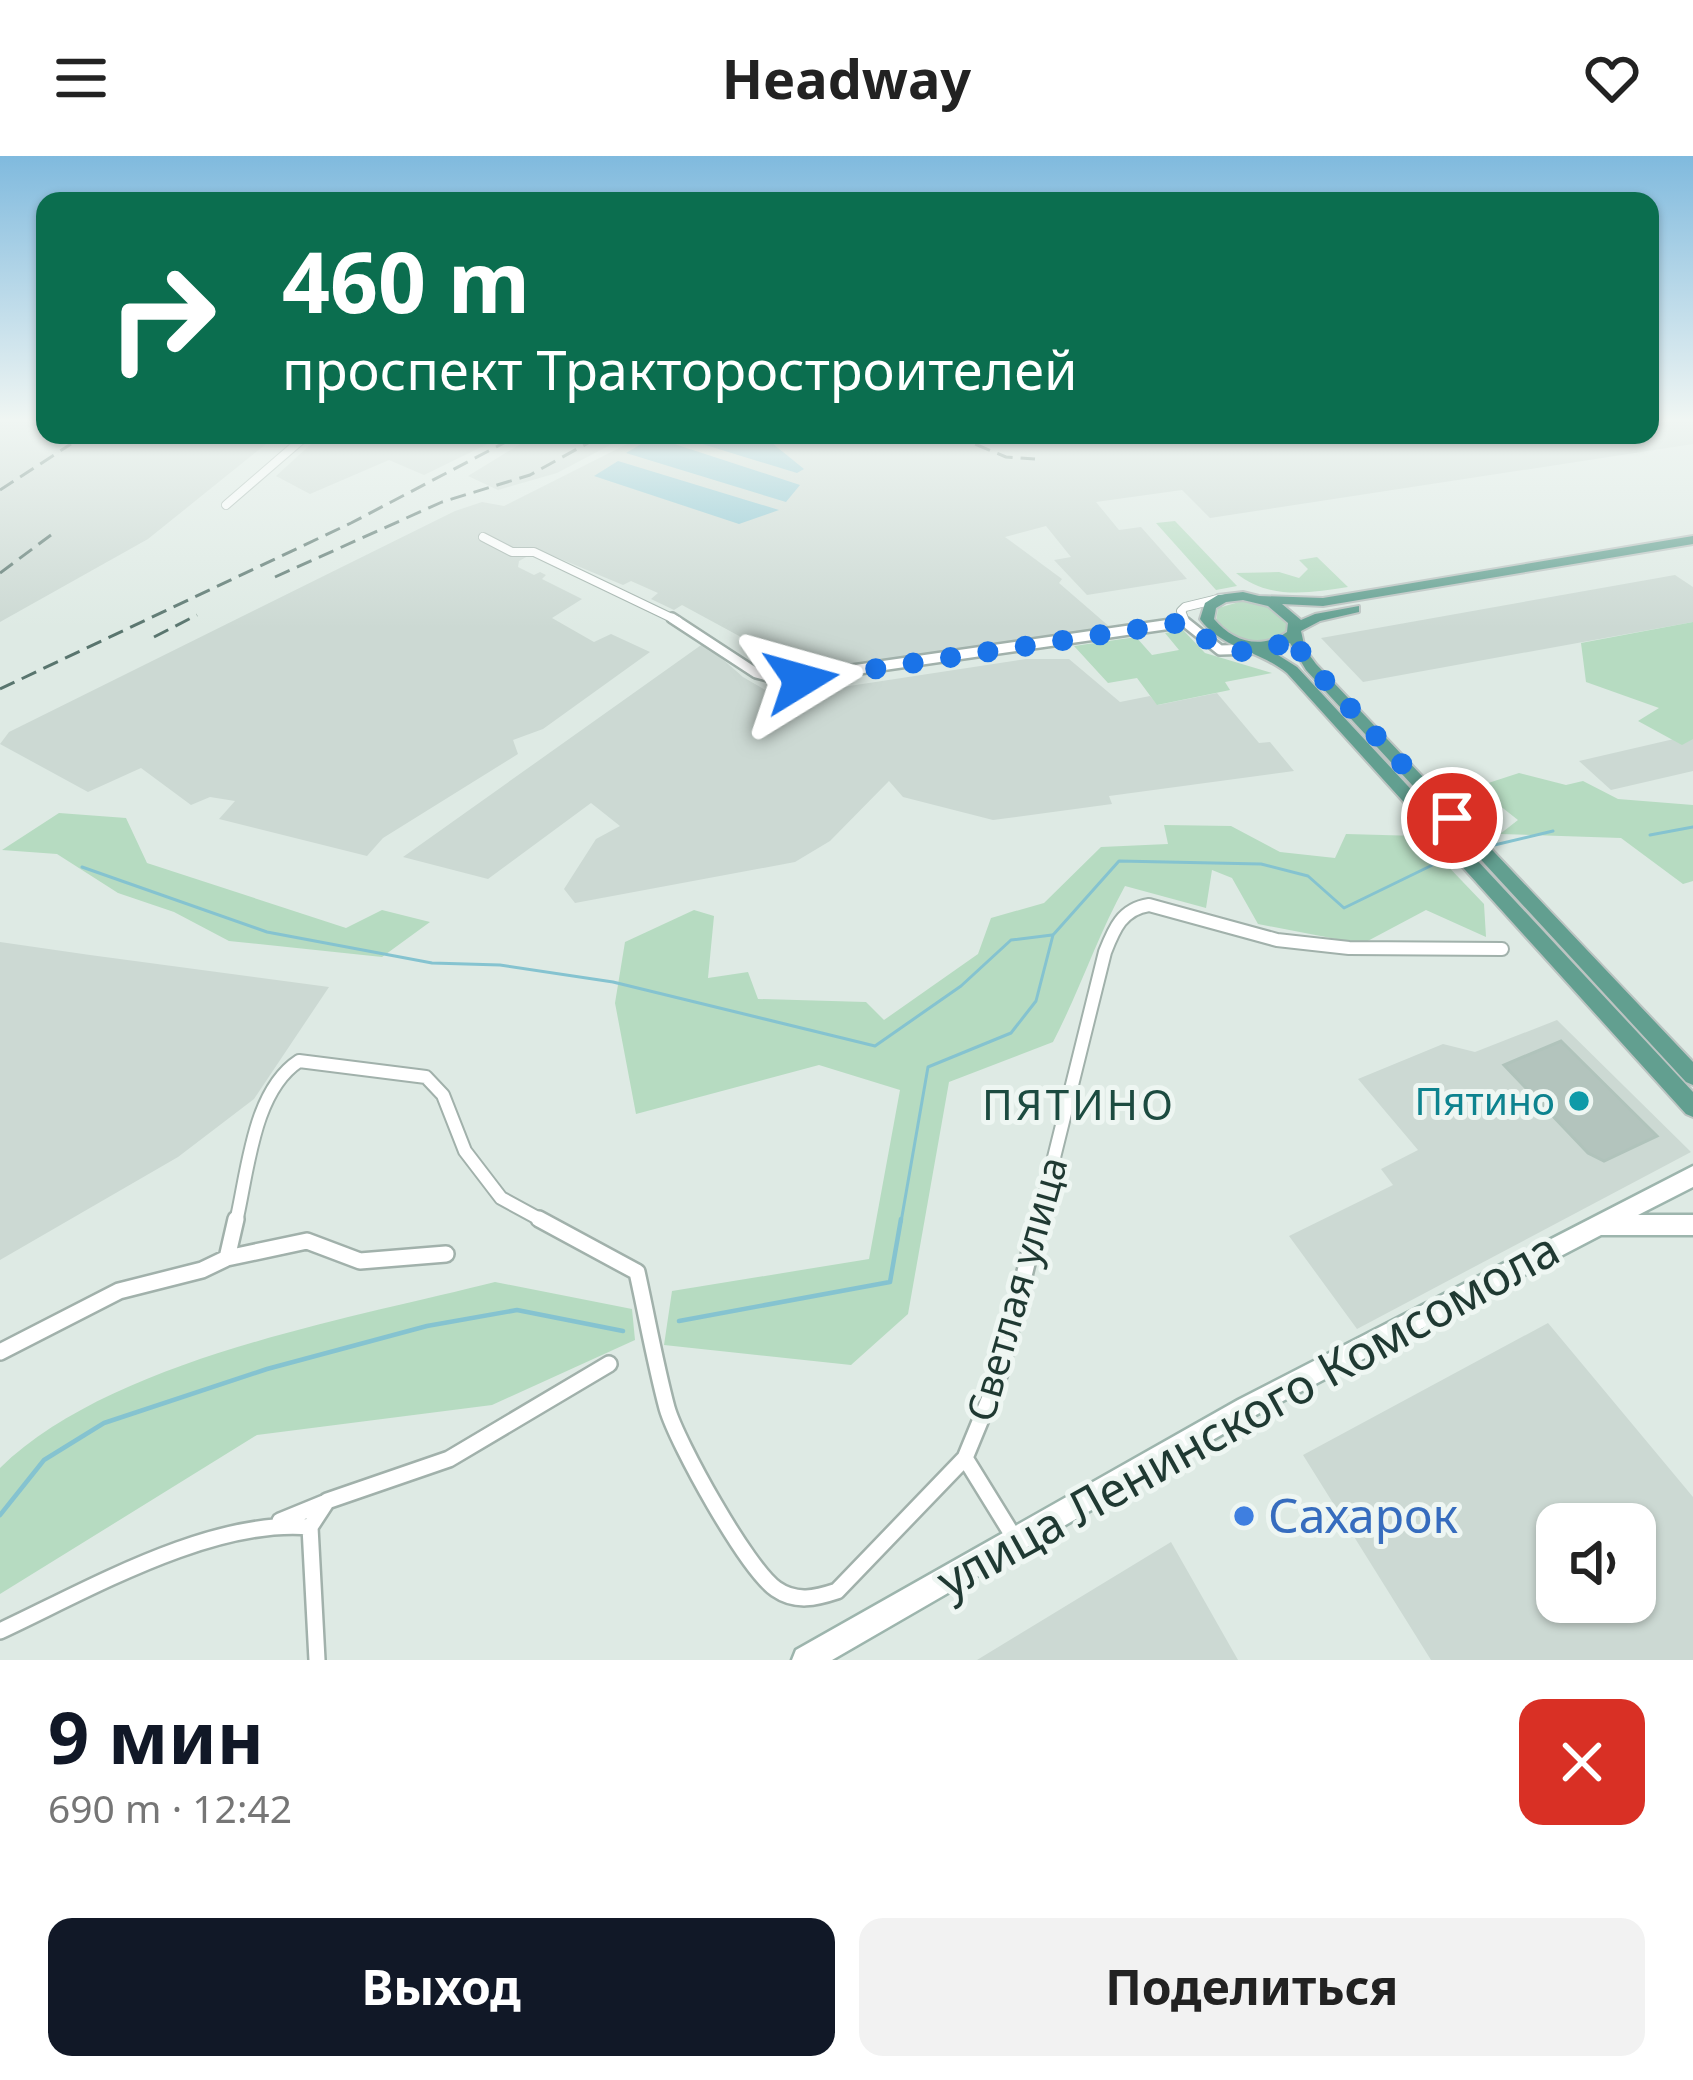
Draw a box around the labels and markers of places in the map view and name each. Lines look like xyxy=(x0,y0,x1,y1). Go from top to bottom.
pin xyxy=(1401,767,1503,869)
place label: Пятино xyxy=(1414,1073,1555,1126)
marker: Пятино xyxy=(1566,1088,1592,1114)
place label: Сахарок xyxy=(1268,1482,1458,1547)
marker: Сахарок xyxy=(1231,1503,1257,1529)

